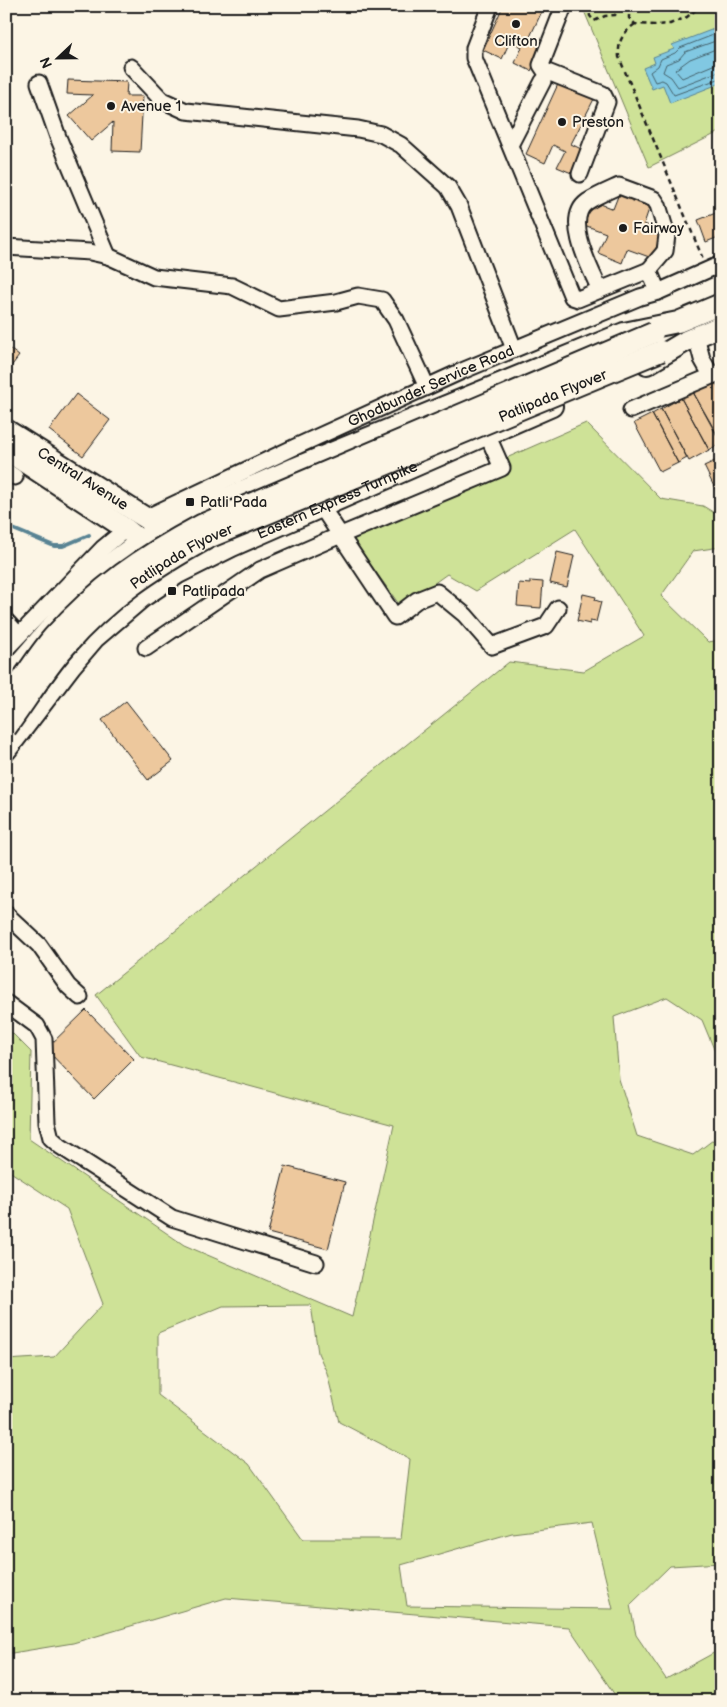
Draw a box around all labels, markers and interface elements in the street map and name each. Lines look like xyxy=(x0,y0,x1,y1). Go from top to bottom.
marker: Clifton xyxy=(510,18,522,30)
north arrow xyxy=(32,32,82,82)
place label: Clifton xyxy=(494,32,538,51)
text: N xyxy=(37,55,56,71)
place label: Avenue 1 xyxy=(121,97,181,116)
marker: Avenue 1 xyxy=(105,100,117,112)
place label: Preston xyxy=(572,113,624,132)
marker: Preston xyxy=(556,116,568,128)
place label: Fairway xyxy=(633,219,684,238)
marker: Fairway xyxy=(617,222,629,234)
street label: Ghodbunder Service Road xyxy=(345,341,517,431)
street label: Patlipada Flyover xyxy=(496,365,610,427)
street label: Central Avenue xyxy=(34,443,132,514)
street label: Eastern Express Turnpike xyxy=(254,457,420,543)
place label: Patli Pada xyxy=(200,493,267,512)
marker: Patli Pada xyxy=(184,496,196,508)
street label: Patlipada Flyover xyxy=(127,520,237,594)
place label: Patlipada xyxy=(182,582,245,600)
marker: Patlipada xyxy=(166,585,178,597)

